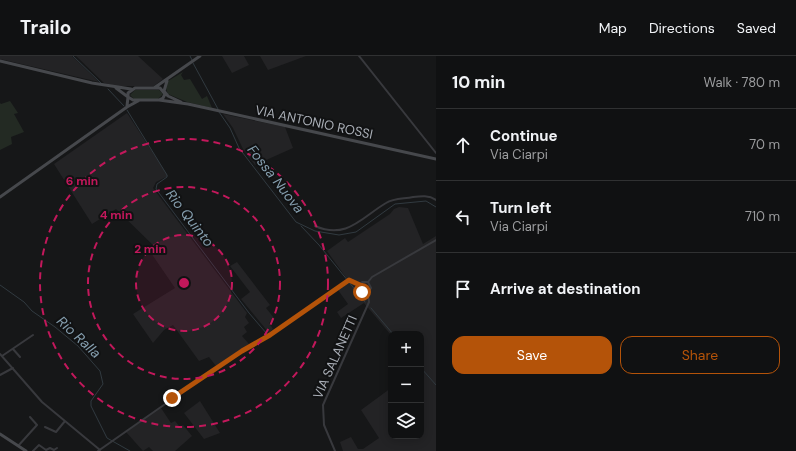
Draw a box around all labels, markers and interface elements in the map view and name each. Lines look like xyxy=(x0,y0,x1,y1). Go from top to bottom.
text: Trailo xyxy=(20,15,71,40)
text: Map xyxy=(599,19,627,37)
text: Directions xyxy=(649,19,715,37)
text: Saved xyxy=(737,19,776,37)
text: 10 min xyxy=(452,71,505,93)
text: Walk · 780 m xyxy=(703,74,780,91)
street label: VIA ANTONIO ROSSI xyxy=(254,101,374,143)
text: Continue xyxy=(490,126,558,146)
icon: ahead xyxy=(452,134,474,156)
text: 70 m xyxy=(749,136,780,153)
water label: Fossa Nuova xyxy=(244,141,309,217)
text: Via Ciarpi xyxy=(490,146,548,163)
text: 6 min xyxy=(66,173,98,189)
water label: Rio Quinto xyxy=(162,186,218,250)
text: Turn left xyxy=(490,198,551,218)
icon: left xyxy=(452,206,474,228)
text: 4 min xyxy=(100,207,132,223)
text: 710 m xyxy=(745,208,780,225)
text: Via Ciarpi xyxy=(490,218,548,235)
text: 2 min xyxy=(134,241,166,257)
centre of rings xyxy=(177,276,191,290)
icon: arrive xyxy=(452,278,474,300)
text: Arrive at destination xyxy=(490,279,641,299)
route start xyxy=(353,283,371,301)
water label: Rio Ralla xyxy=(53,312,105,362)
street label: VIA SALANETTI xyxy=(309,313,361,401)
map controls xyxy=(388,331,424,439)
button: + xyxy=(388,331,424,367)
button: Save xyxy=(452,336,612,374)
button: Share xyxy=(620,336,780,374)
button: − xyxy=(388,367,424,403)
route end xyxy=(163,389,181,407)
button: layers xyxy=(388,403,424,439)

